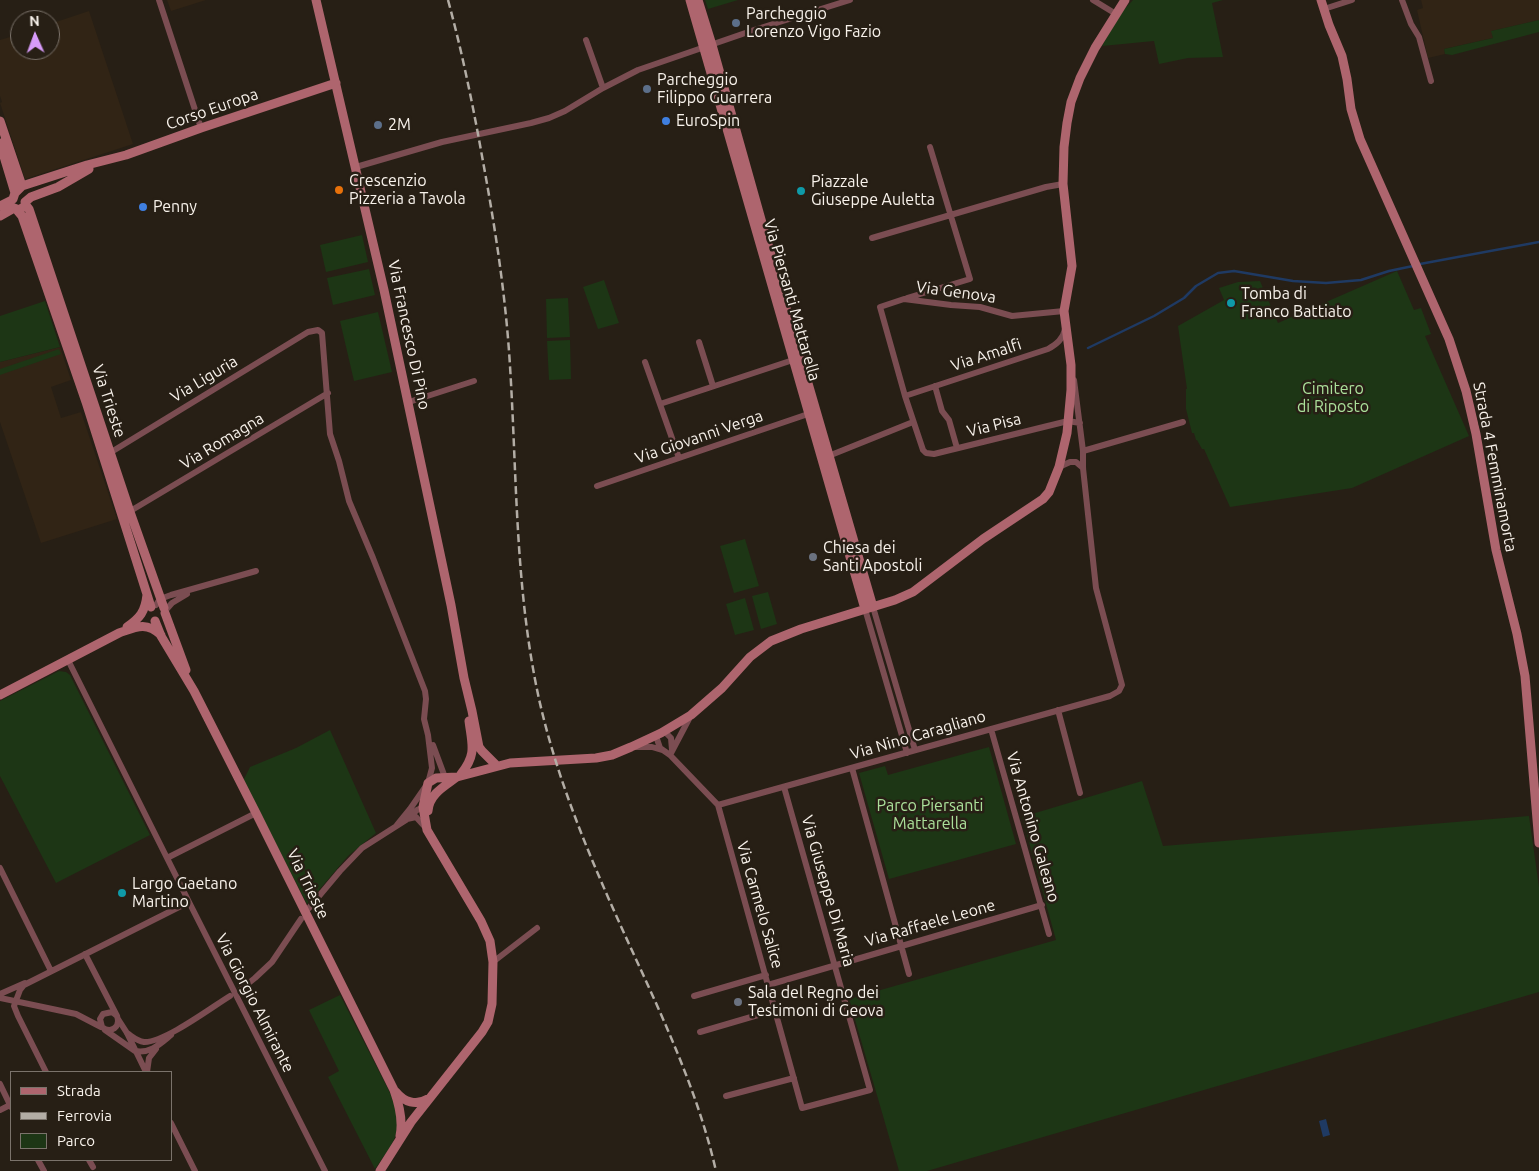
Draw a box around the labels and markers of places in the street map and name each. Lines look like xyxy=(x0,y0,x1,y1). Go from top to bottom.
place label: Parcheggio Lorenzo Vigo Fazio xyxy=(746,4,881,42)
marker: Parcheggio Lorenzo Vigo Fazio xyxy=(730,17,742,29)
place label: Parcheggio Filippo Guarrera xyxy=(657,70,772,108)
marker: Parcheggio Filippo Guarrera xyxy=(641,83,653,95)
place label: EuroSpin xyxy=(676,111,740,131)
place label: 2M xyxy=(388,115,411,135)
marker: EuroSpin xyxy=(660,115,672,127)
marker: 2M xyxy=(372,119,384,131)
place label: Crescenzio Pizzeria a Tavola xyxy=(349,171,466,209)
place label: Piazzale Giuseppe Auletta xyxy=(811,172,935,210)
marker: Crescenzio Pizzeria a Tavola xyxy=(333,184,345,196)
marker: Piazzale Giuseppe Auletta xyxy=(795,185,807,197)
place label: Penny xyxy=(153,197,197,217)
marker: Penny xyxy=(137,201,149,213)
place label: Tomba di Franco Battiato xyxy=(1241,284,1352,322)
marker: Tomba di Franco Battiato xyxy=(1225,297,1237,309)
place label: Chiesa dei Santi Apostoli xyxy=(823,538,922,576)
marker: Chiesa dei Santi Apostoli xyxy=(807,551,819,563)
place label: Largo Gaetano Martino xyxy=(132,874,237,912)
marker: Largo Gaetano Martino xyxy=(116,887,128,899)
place label: Sala del Regno dei Testimoni di Geova xyxy=(748,983,884,1021)
marker: Sala del Regno dei Testimoni di Geova xyxy=(732,996,744,1008)

